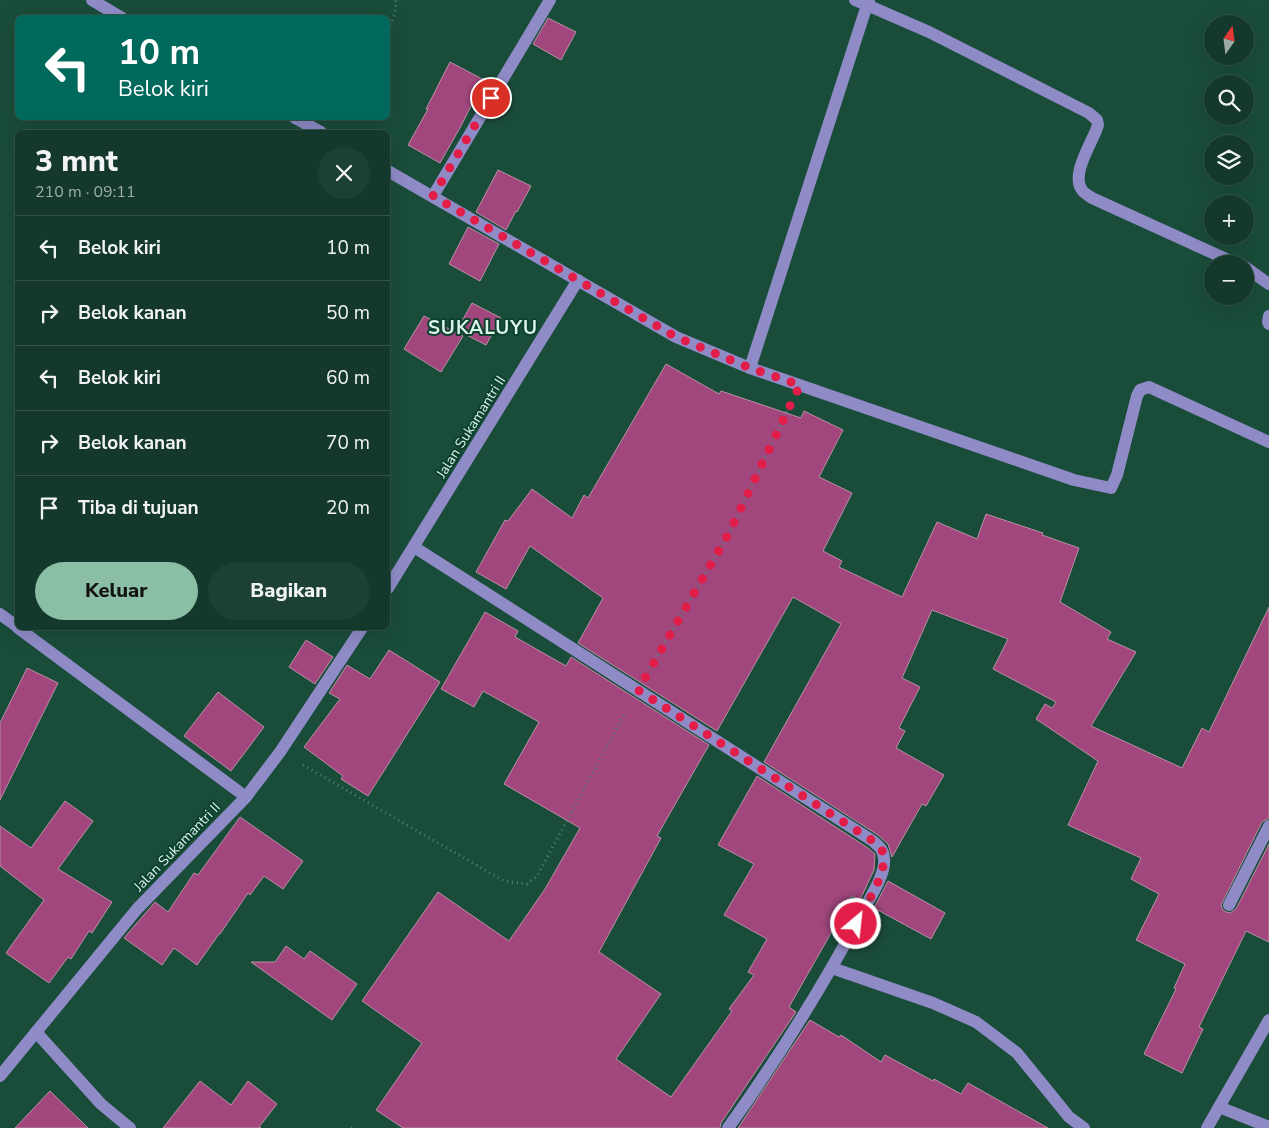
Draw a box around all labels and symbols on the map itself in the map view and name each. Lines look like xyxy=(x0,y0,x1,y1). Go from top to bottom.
north arrow xyxy=(1204,15,1254,65)
pin xyxy=(470,77,512,119)
district label: SUKALUYU xyxy=(428,315,538,341)
street label: Jalan Sukamantri II xyxy=(431,372,510,483)
street label: Jalan Sukamantri II xyxy=(129,798,225,896)
position arrow xyxy=(829,897,881,949)

